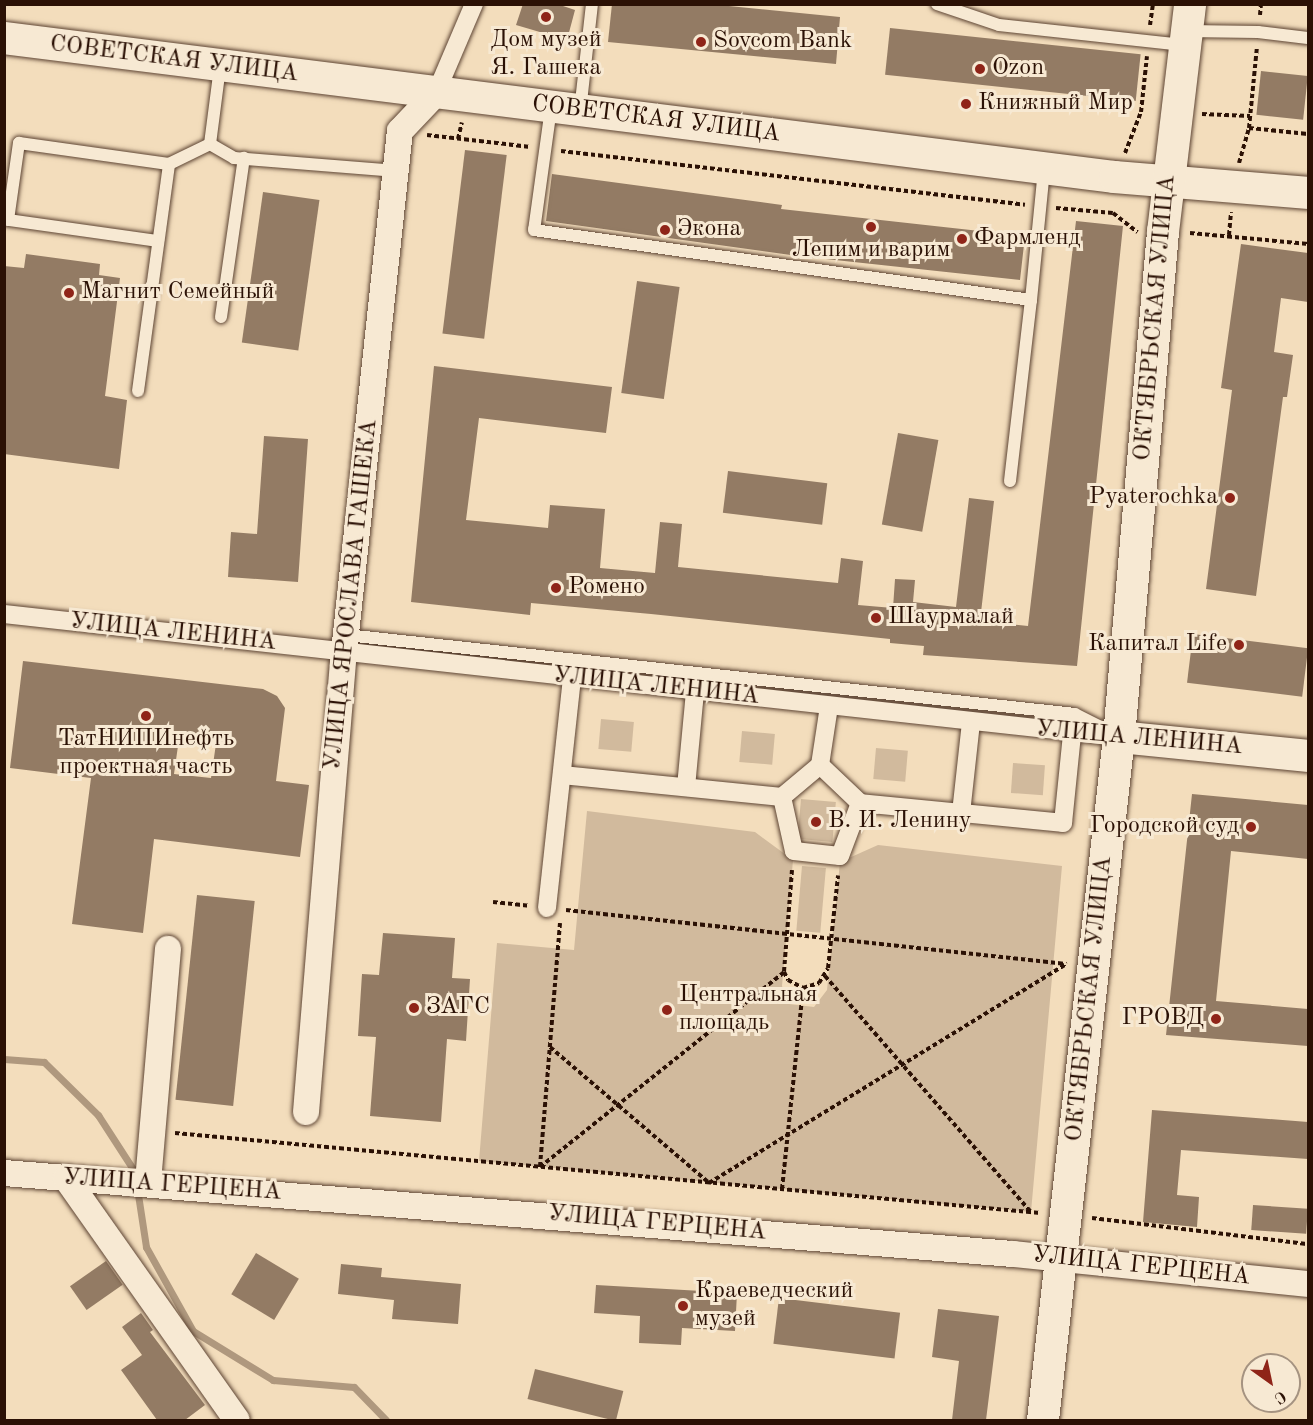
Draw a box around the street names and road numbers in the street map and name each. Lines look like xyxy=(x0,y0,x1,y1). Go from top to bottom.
street label: СОВЕТСКАЯ УЛИЦА xyxy=(48,30,300,90)
street label: СОВЕТСКАЯ УЛИЦА xyxy=(530,90,782,150)
street label: ОКТЯБРЬСКАЯ УЛИЦА xyxy=(1129,174,1183,462)
street label: УЛИЦА ЯРОСЛАВА ГАШЕКА xyxy=(319,418,385,772)
street label: УЛИЦА ЛЕНИНА xyxy=(68,608,278,658)
street label: УЛИЦА ЛЕНИНА xyxy=(551,662,761,712)
street label: УЛИЦА ЛЕНИНА xyxy=(1034,716,1244,762)
street label: ОКТЯБРЬСКАЯ УЛИЦА xyxy=(1061,855,1119,1143)
street label: УЛИЦА ГЕРЦЕНА xyxy=(62,1164,282,1208)
street label: УЛИЦА ГЕРЦЕНА xyxy=(547,1200,767,1248)
street label: УЛИЦА ГЕРЦЕНА xyxy=(1030,1241,1252,1293)

